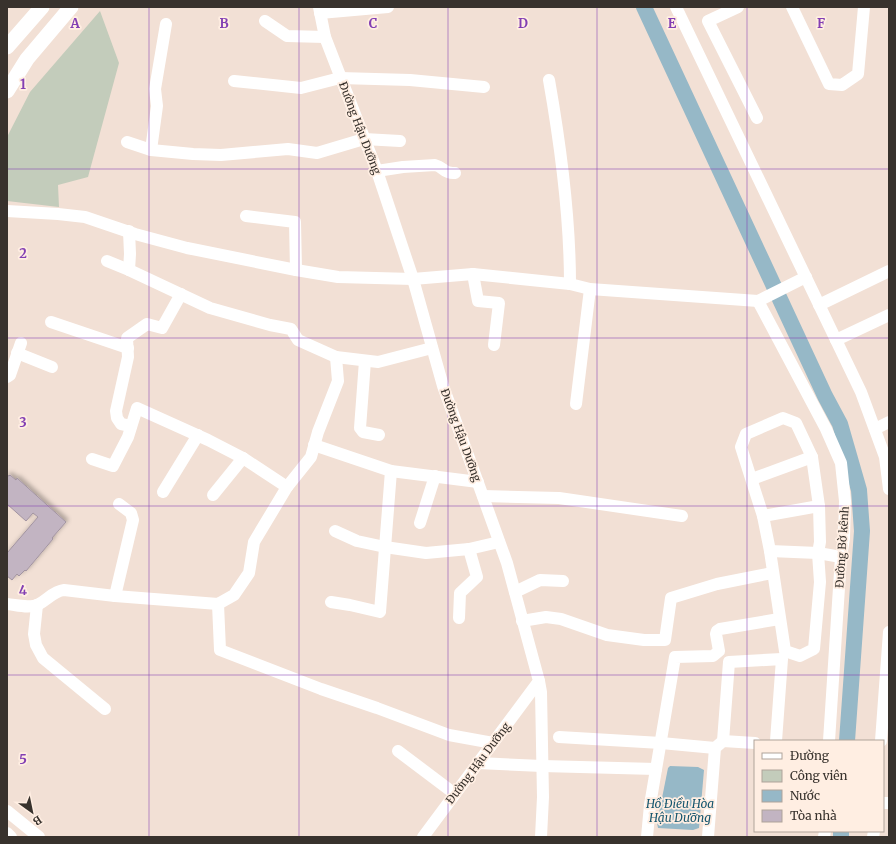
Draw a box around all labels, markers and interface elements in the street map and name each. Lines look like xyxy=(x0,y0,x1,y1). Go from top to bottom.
text: A xyxy=(69,15,80,32)
text: B xyxy=(219,15,229,32)
text: C xyxy=(369,15,378,32)
text: D xyxy=(518,15,528,32)
text: E xyxy=(668,15,677,32)
text: F xyxy=(817,15,825,32)
text: 1 xyxy=(20,76,26,93)
street label: Đường Hậu Dưỡng xyxy=(336,80,384,177)
text: 2 xyxy=(19,245,27,262)
street label: Đường Hậu Dưỡng xyxy=(438,386,484,484)
text: 3 xyxy=(19,414,27,431)
street label: Đường Bờ kênh xyxy=(832,505,852,588)
text: 4 xyxy=(19,582,28,599)
street label: Đường Hậu Dưỡng xyxy=(443,719,513,806)
legend xyxy=(754,740,884,832)
text: Đường xyxy=(790,748,830,763)
text: 5 xyxy=(19,751,27,768)
text: Công viên xyxy=(790,768,848,783)
text: Nước xyxy=(790,788,820,803)
north arrow xyxy=(12,792,52,832)
water label: Hồ Điều Hòa Hậu Dưỡng xyxy=(645,796,714,825)
text: Tòa nhà xyxy=(790,808,837,823)
text: B xyxy=(30,812,44,829)

